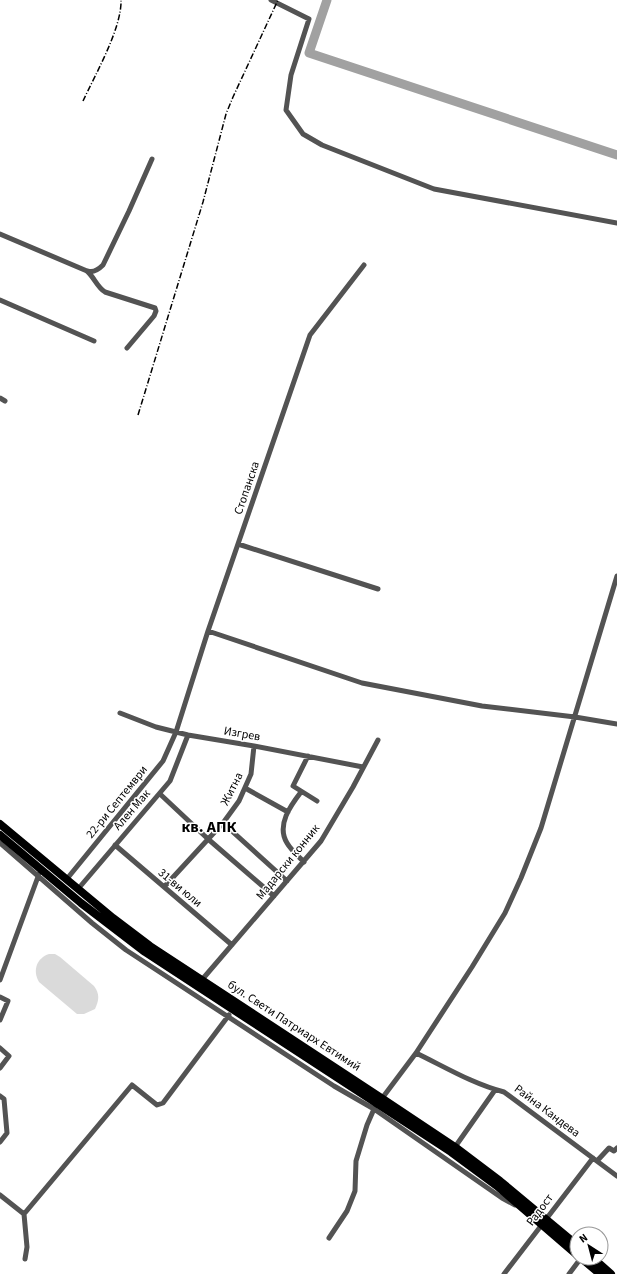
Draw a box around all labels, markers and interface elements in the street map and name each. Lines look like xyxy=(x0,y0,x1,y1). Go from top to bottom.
street label: Стопанска xyxy=(230,459,264,517)
street label: Изгрев xyxy=(222,722,262,746)
street label: 22-ри Септември xyxy=(82,762,152,842)
street label: Житна xyxy=(216,770,248,808)
street label: Ален Мак xyxy=(110,786,155,834)
district label: кв. АПК xyxy=(182,816,237,838)
street label: Мадарски конник xyxy=(252,820,324,903)
street label: 31-ви юли xyxy=(154,864,206,912)
street label: бул. Свети Патриарх Евтимий xyxy=(224,976,364,1076)
street label: Райна Кандева xyxy=(511,1081,583,1141)
street label: Радост xyxy=(522,1190,558,1230)
north arrow xyxy=(569,1226,609,1266)
text: N xyxy=(576,1230,591,1247)

